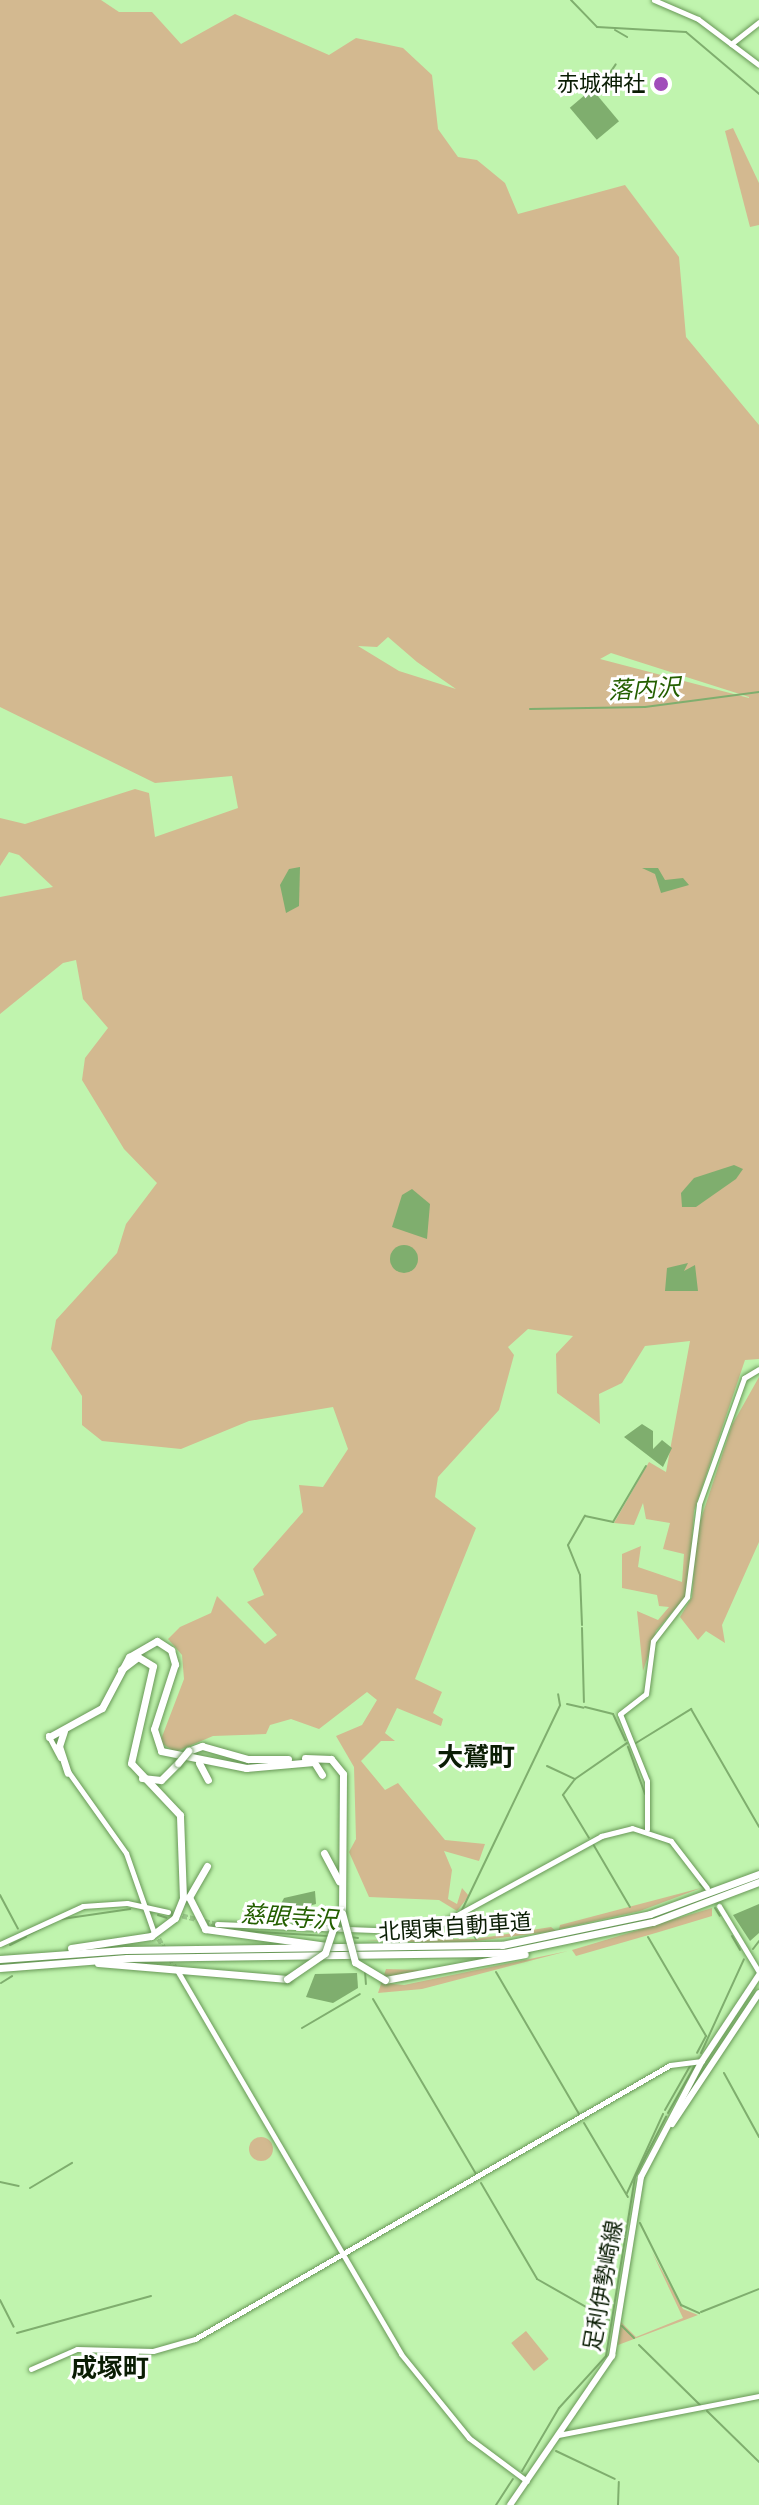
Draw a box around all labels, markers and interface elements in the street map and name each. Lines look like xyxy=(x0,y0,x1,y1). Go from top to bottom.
place label: 赤城神社 xyxy=(557,71,645,97)
marker: 赤城神社 xyxy=(652,75,670,93)
water label: 落内沢 xyxy=(607,673,681,705)
district label: 大鷲町 xyxy=(437,1742,515,1774)
water label: 慈眼寺沢 xyxy=(240,1899,338,1935)
street label: 北関東自動車道 xyxy=(377,1908,533,1946)
street label: 足利伊勢崎線 xyxy=(579,2219,627,2353)
district label: 成塚町 xyxy=(71,2353,149,2385)

